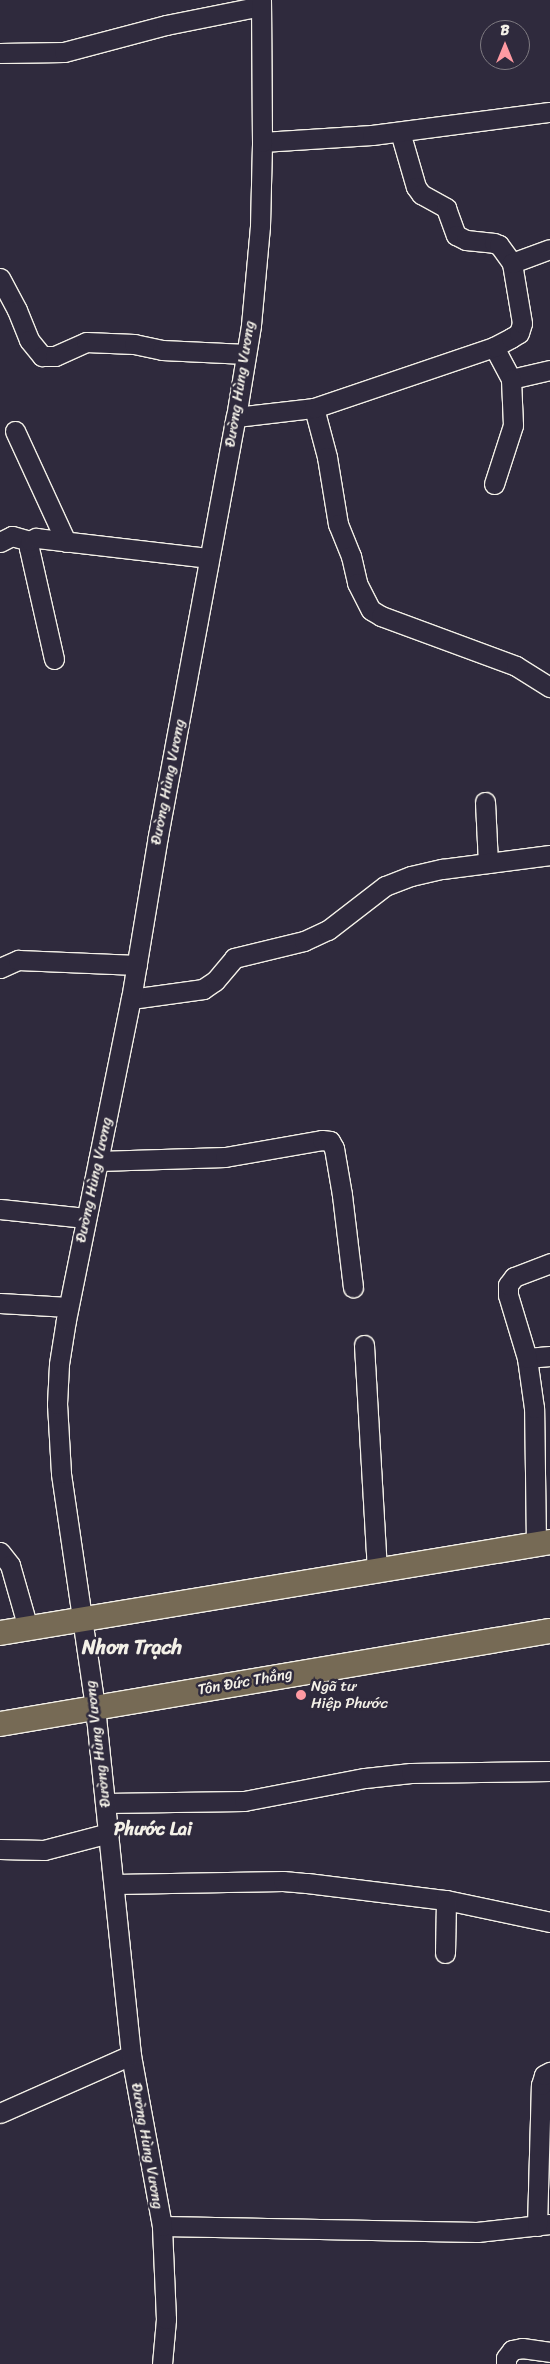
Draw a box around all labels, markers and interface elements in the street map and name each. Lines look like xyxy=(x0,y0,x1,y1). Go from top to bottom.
text: B xyxy=(501,18,509,43)
north arrow xyxy=(480,20,530,70)
street label: Đường Hùng Vương xyxy=(221,320,259,448)
street label: Đường Hùng Vương xyxy=(147,718,189,846)
street label: Đường Hùng Vương xyxy=(72,1116,116,1244)
district label: Nhơn Trạch xyxy=(82,1635,182,1659)
street label: Tôn Đức Thắng xyxy=(196,1665,294,1699)
place label: Ngã tư Hiệp Phước xyxy=(311,1677,388,1712)
street label: Đường Hùng Vương xyxy=(81,1680,115,1808)
marker: Ngã tư Hiệp Phước xyxy=(295,1689,307,1701)
district label: Phước Lai xyxy=(114,1818,192,1840)
street label: Đường Hùng Vương xyxy=(127,2082,167,2210)

